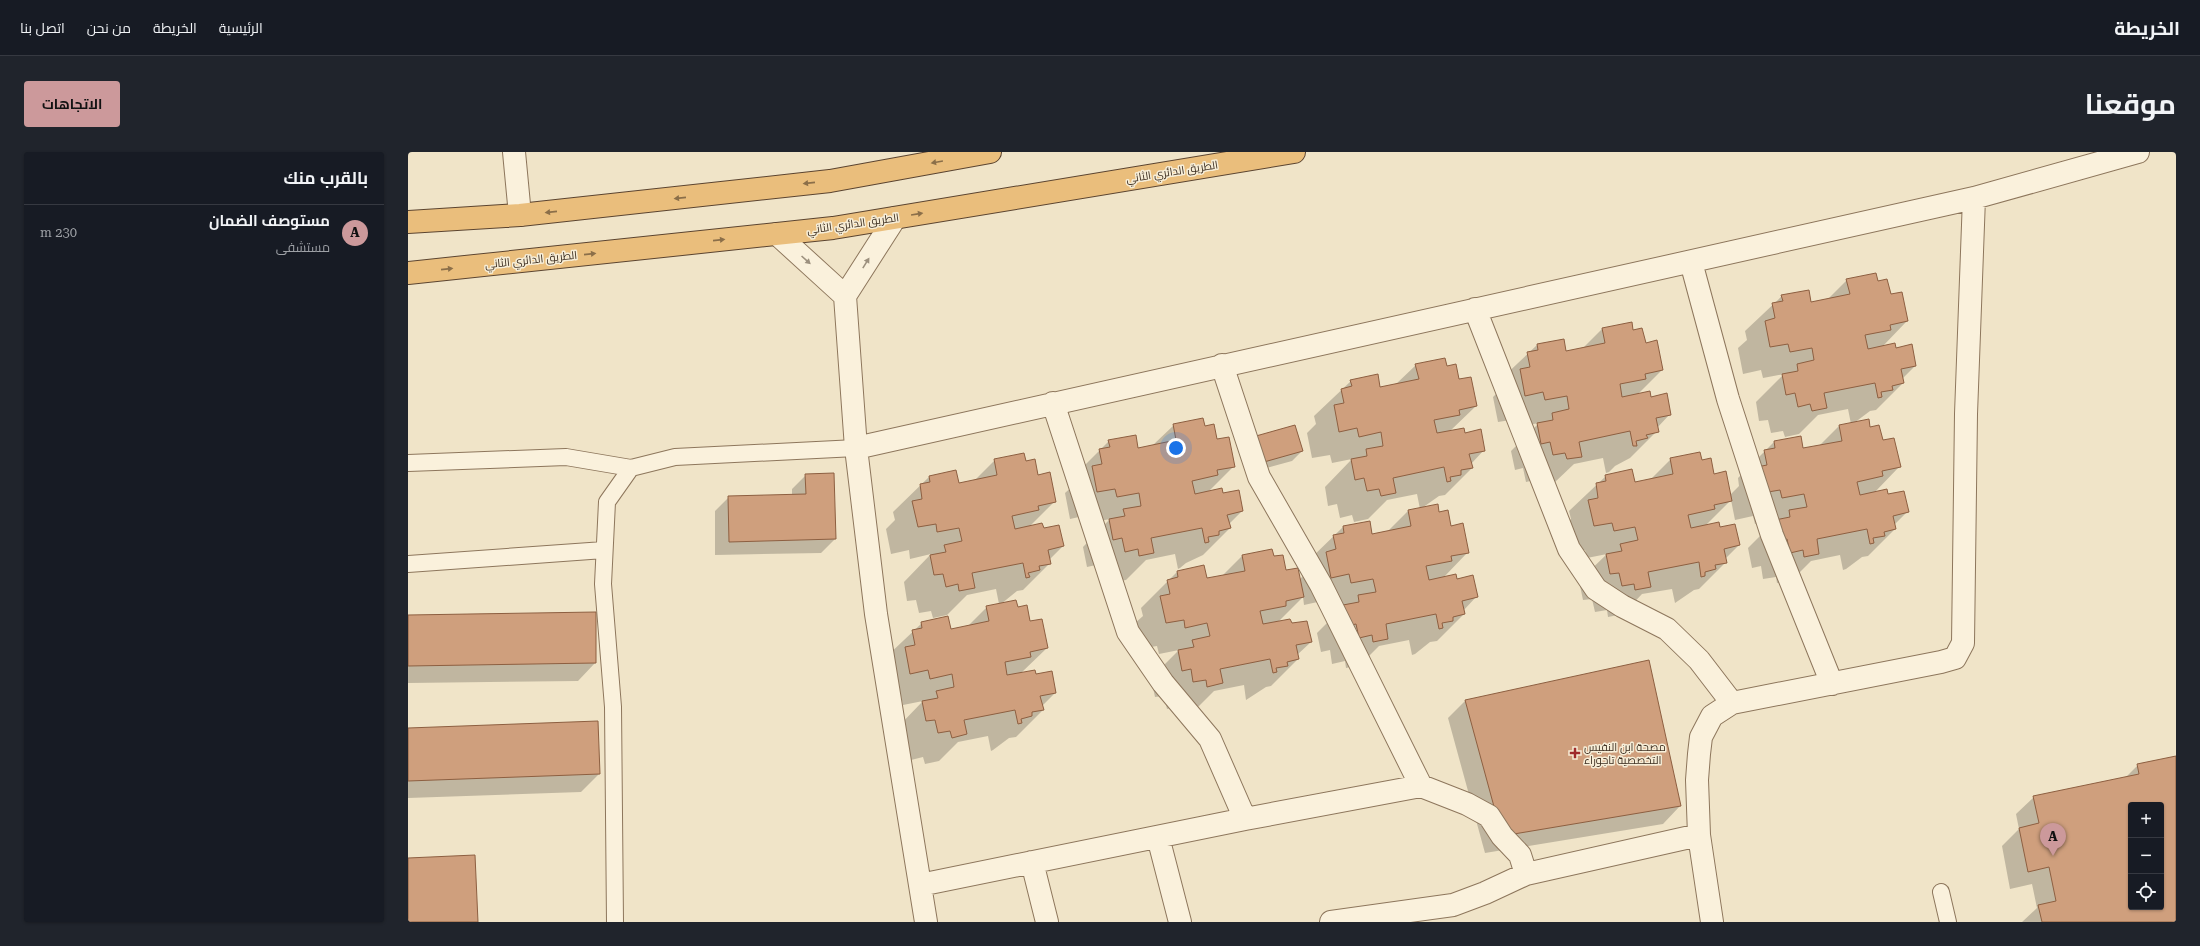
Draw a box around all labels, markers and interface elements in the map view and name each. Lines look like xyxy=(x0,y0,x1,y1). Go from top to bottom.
text: الخريطة xyxy=(2114,17,2180,40)
text: اتصل بنا xyxy=(20,20,65,36)
text: من نحن xyxy=(87,20,131,36)
text: الخريطة xyxy=(153,20,197,36)
text: الرئيسية xyxy=(219,20,263,36)
button: الاتجاهات xyxy=(24,81,120,127)
text: موقعنا xyxy=(2085,88,2176,121)
street label: الطريق الدائري الثاني xyxy=(1125,158,1219,188)
one-way arrow xyxy=(931,159,943,165)
text: بالقرب منك xyxy=(284,168,368,188)
one-way arrow xyxy=(803,180,815,187)
one-way arrow xyxy=(674,194,686,201)
one-way arrow xyxy=(545,209,557,215)
street label: الطريق الدائري الثاني xyxy=(806,211,900,239)
one-way arrow xyxy=(911,211,924,217)
text: مستوصف الضمان xyxy=(209,212,330,230)
text: 230 m xyxy=(40,225,77,240)
text: A xyxy=(350,225,360,240)
one-way arrow xyxy=(713,237,725,243)
text: مستشفى xyxy=(276,240,330,255)
street label: الطريق الدائري الثاني xyxy=(484,249,578,273)
one-way arrow xyxy=(584,250,596,257)
one-way arrow xyxy=(801,256,811,265)
one-way arrow xyxy=(862,258,870,268)
one-way arrow xyxy=(441,265,453,272)
your location xyxy=(1166,438,1186,458)
place label: مصحة ابن النفيس التخصصية تاجوراء xyxy=(1584,741,1666,767)
marker: مصحة ابن النفيس التخصصية تاجوراء xyxy=(1569,747,1581,759)
map controls xyxy=(2128,802,2164,910)
button: + xyxy=(2128,802,2164,838)
pin: A xyxy=(2040,823,2066,856)
button: − xyxy=(2128,838,2164,874)
button: locate xyxy=(2128,874,2164,910)

